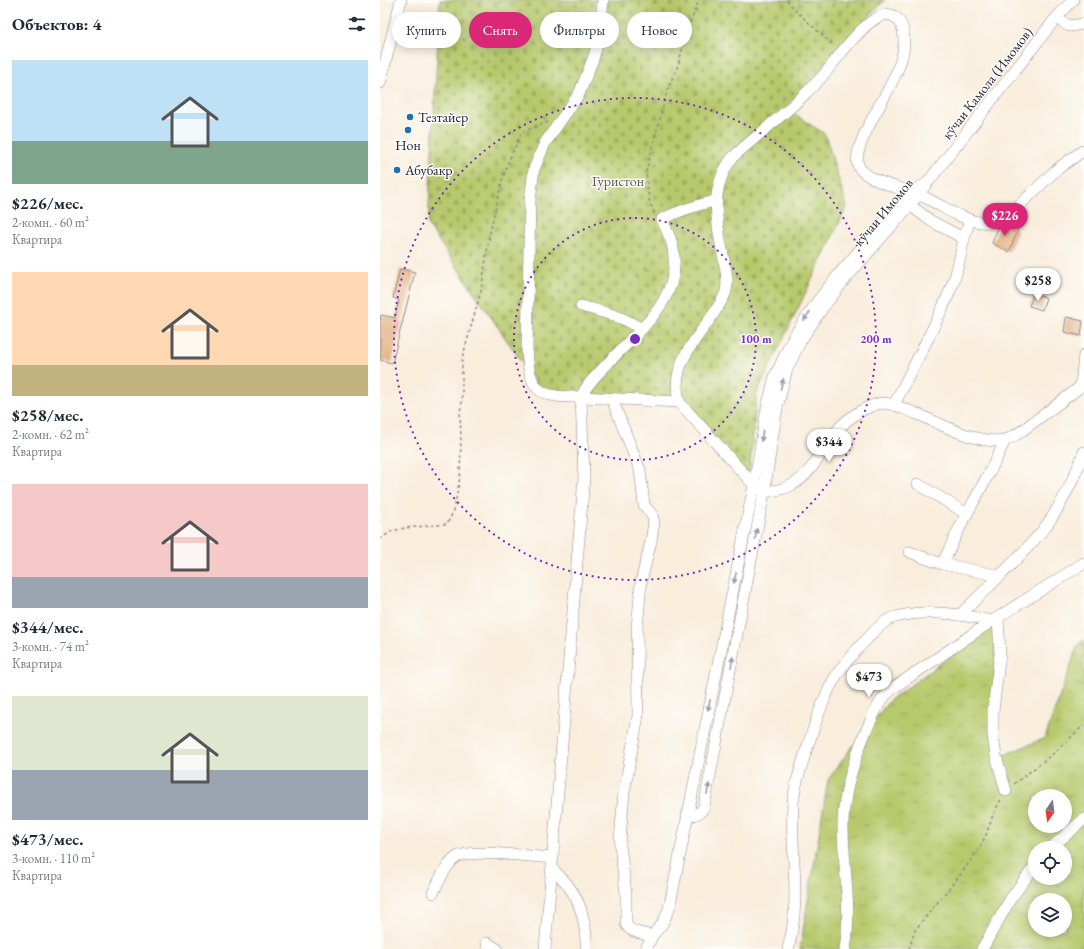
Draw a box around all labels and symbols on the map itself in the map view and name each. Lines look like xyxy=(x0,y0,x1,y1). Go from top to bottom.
street label: кӯчаи Камола (Имомов) xyxy=(938,23,1036,143)
place label: Тезтайер xyxy=(418,108,468,126)
marker: Тезтайер xyxy=(405,112,415,122)
marker: Нон xyxy=(403,125,413,135)
place label: Нон xyxy=(395,136,421,154)
place label: Абубакр xyxy=(404,161,453,179)
marker: Абубакр xyxy=(392,165,402,175)
park label: Гуристон xyxy=(592,172,644,190)
street label: кӯчаи Имомов xyxy=(849,174,917,250)
pin: $226 xyxy=(981,203,1029,237)
pin: $258 xyxy=(1014,268,1062,302)
one-way arrow xyxy=(803,310,811,321)
text: 100 m xyxy=(740,331,772,347)
text: 200 m xyxy=(860,331,892,347)
centre of rings xyxy=(628,332,642,346)
one-way arrow xyxy=(780,378,786,391)
pin: $344 xyxy=(805,429,853,463)
one-way arrow xyxy=(759,430,765,442)
one-way arrow xyxy=(753,528,759,540)
one-way arrow xyxy=(732,572,738,584)
one-way arrow xyxy=(730,655,736,668)
pin: $473 xyxy=(845,664,893,698)
one-way arrow xyxy=(706,699,712,711)
one-way arrow xyxy=(705,783,711,795)
north arrow xyxy=(1028,789,1072,833)

